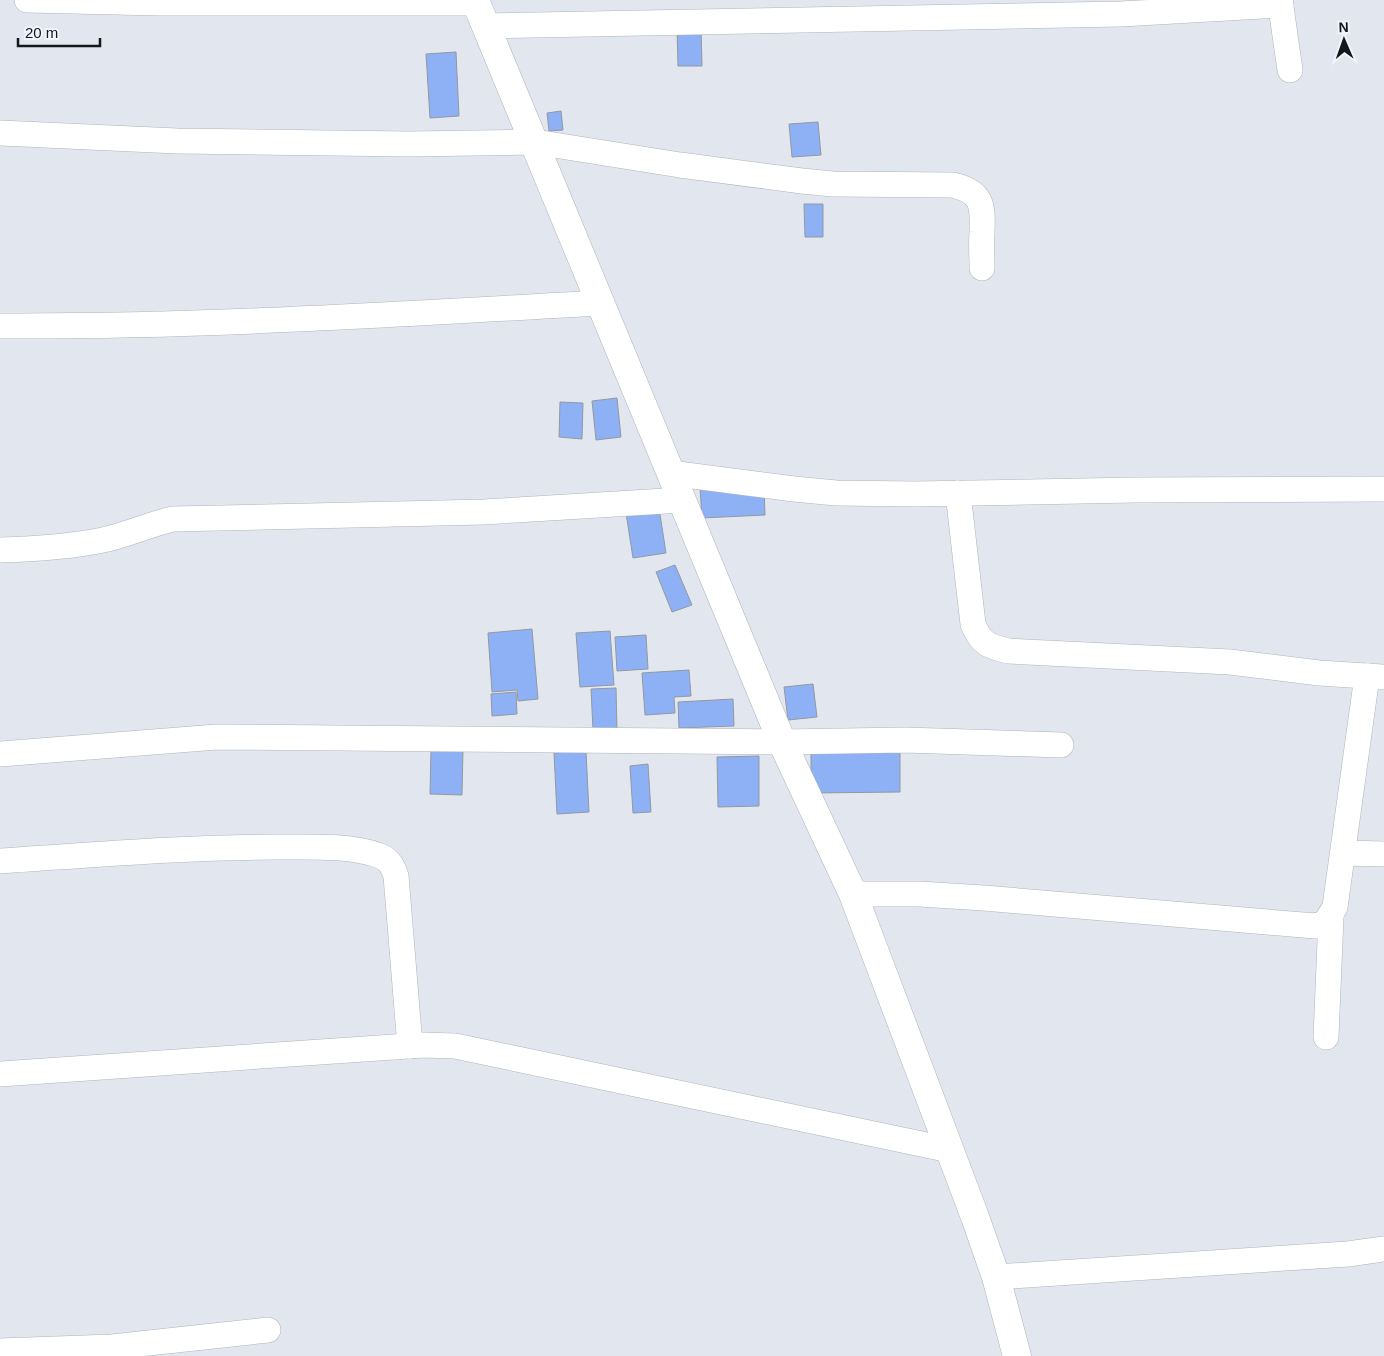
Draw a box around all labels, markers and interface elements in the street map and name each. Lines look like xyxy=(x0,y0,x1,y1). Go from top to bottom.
scale bar xyxy=(18,15,100,47)
north arrow xyxy=(1319,15,1369,65)
text: N xyxy=(1338,19,1349,35)
text: 20 m xyxy=(25,24,58,41)

